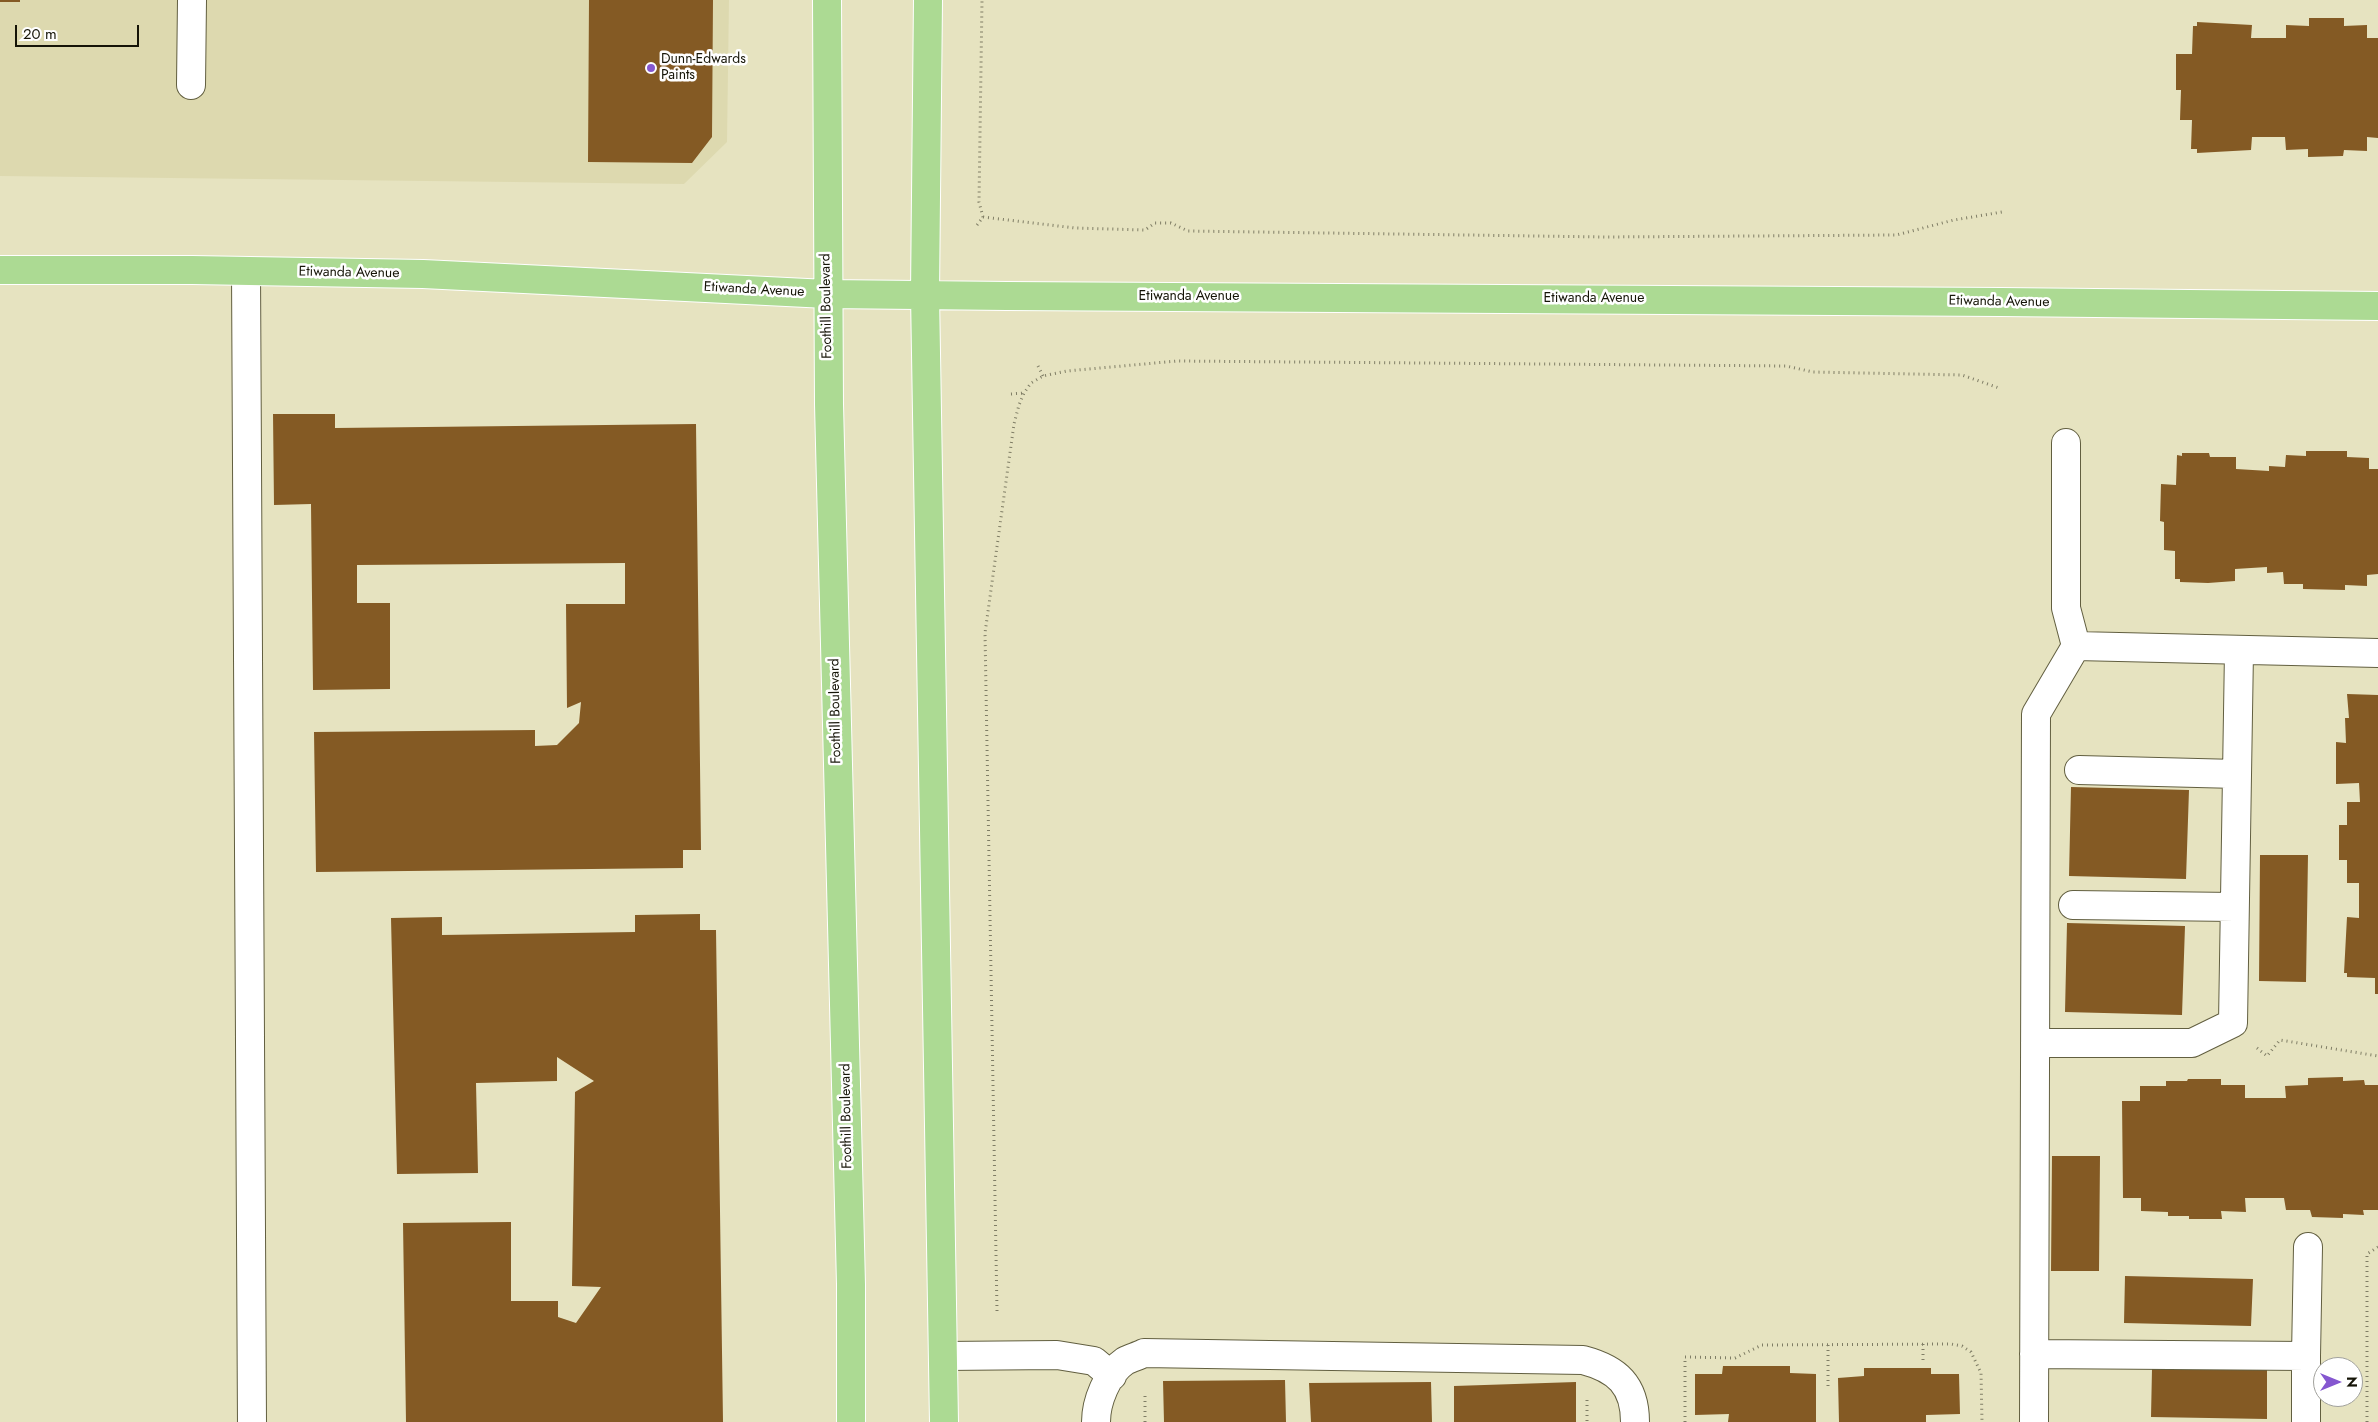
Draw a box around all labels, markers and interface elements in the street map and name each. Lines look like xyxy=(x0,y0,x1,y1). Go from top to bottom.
scale bar xyxy=(18,15,141,47)
text: 20 m xyxy=(23,23,57,45)
place label: Dunn-Edwards Paints xyxy=(661,52,746,84)
marker: Dunn-Edwards Paints xyxy=(645,62,657,74)
street label: Foothill Boulevard xyxy=(818,253,836,359)
street label: Etiwanda Avenue xyxy=(298,264,400,282)
street label: Etiwanda Avenue xyxy=(703,279,805,301)
street label: Etiwanda Avenue xyxy=(1139,289,1239,305)
street label: Etiwanda Avenue xyxy=(1544,291,1644,307)
street label: Etiwanda Avenue xyxy=(1948,293,2050,311)
street label: Foothill Boulevard xyxy=(827,658,845,764)
street label: Foothill Boulevard xyxy=(838,1063,856,1169)
north arrow xyxy=(2313,1357,2363,1407)
text: N xyxy=(2342,1376,2362,1388)

